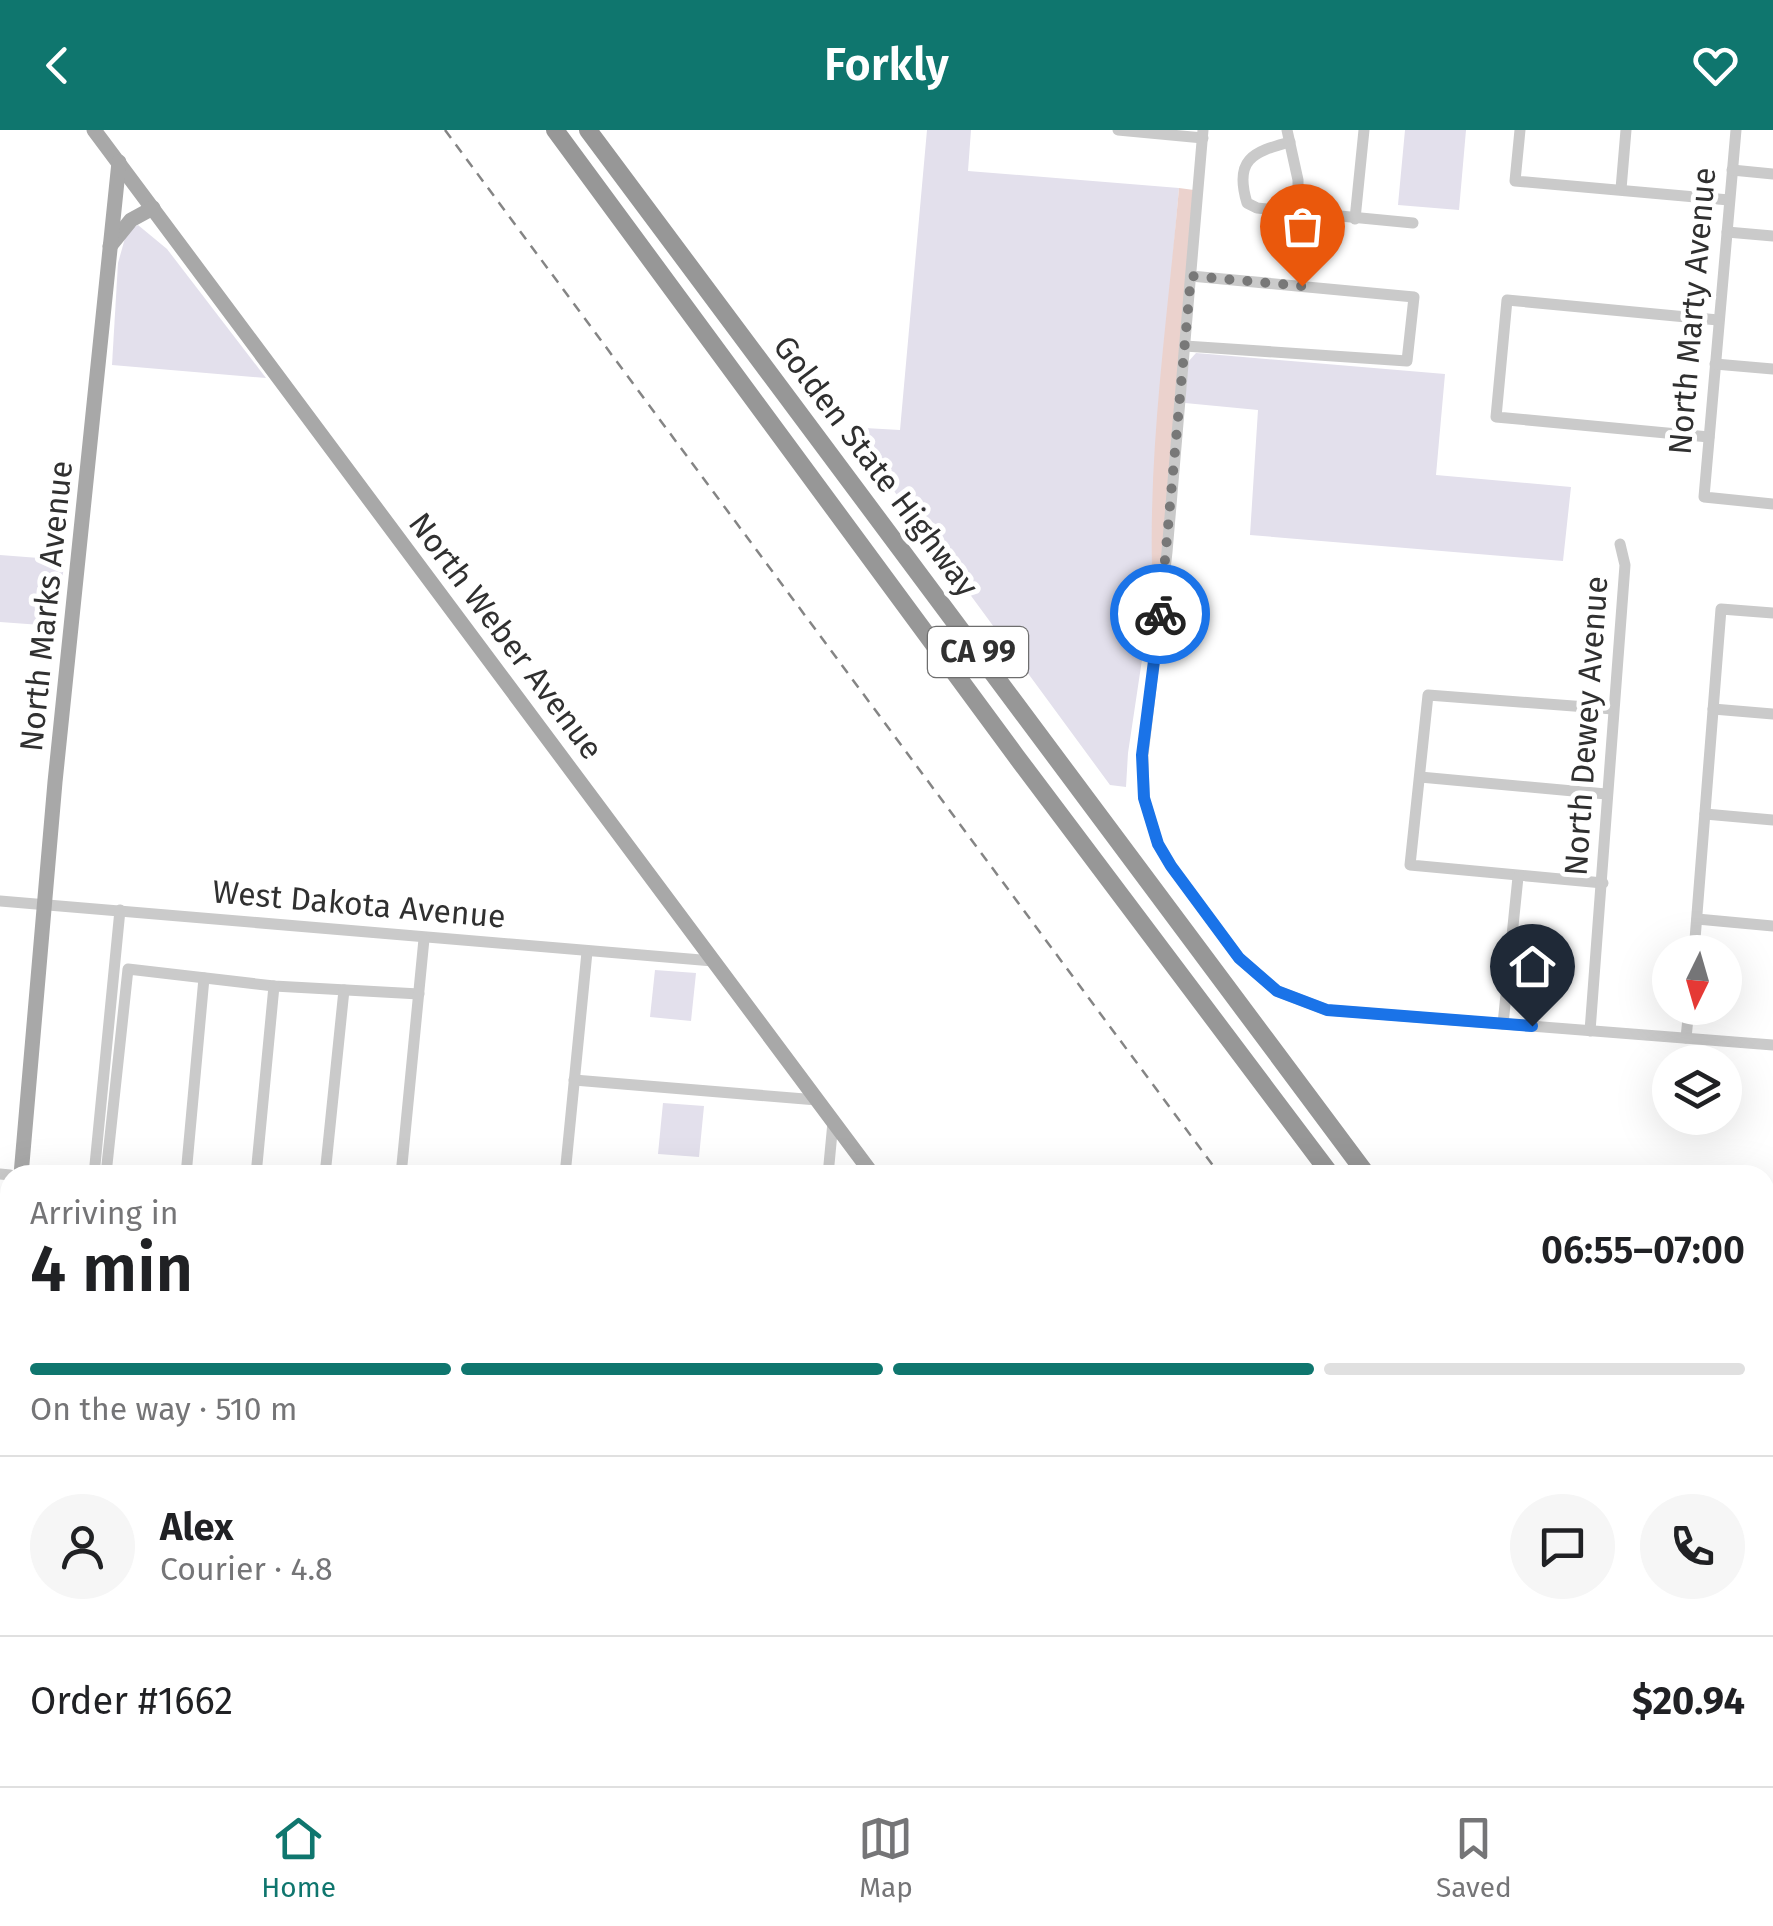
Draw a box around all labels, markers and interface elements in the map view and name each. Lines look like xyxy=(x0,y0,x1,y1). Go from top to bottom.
icon: back xyxy=(30,38,85,93)
text: Forkly xyxy=(824,38,949,92)
icon: heart xyxy=(1688,38,1743,93)
street label: North Marty Avenue xyxy=(1661,166,1723,456)
pin xyxy=(1260,184,1345,287)
icon: bag xyxy=(1275,199,1330,254)
street label: Golden State Highway xyxy=(766,328,987,604)
street label: North Marks Avenue xyxy=(12,459,80,753)
street label: North Weber Avenue xyxy=(401,505,611,767)
courier xyxy=(1110,564,1210,664)
street label: North Dewey Avenue xyxy=(1557,575,1615,877)
icon: bike xyxy=(1133,587,1188,642)
road number: CA 99 xyxy=(928,627,1028,677)
street label: West Dakota Avenue xyxy=(211,872,507,936)
pin xyxy=(1490,924,1575,1027)
north arrow xyxy=(1652,935,1742,1025)
map controls xyxy=(1652,935,1742,1135)
icon: home xyxy=(1505,939,1560,994)
button: layers xyxy=(1652,1045,1742,1135)
text: Arriving in xyxy=(30,1194,178,1232)
text: 06:55–07:00 xyxy=(1541,1227,1745,1273)
text: 4 min xyxy=(30,1230,193,1308)
text: On the way · 510 m xyxy=(30,1390,298,1428)
button: person xyxy=(30,1494,135,1599)
button: chat xyxy=(1510,1494,1615,1599)
button: phone xyxy=(1640,1494,1745,1599)
text: Alex xyxy=(160,1504,233,1550)
text: Courier · 4.8 xyxy=(160,1550,333,1588)
text: Order #1662 xyxy=(30,1678,233,1724)
text: $20.94 xyxy=(1632,1678,1745,1724)
tab: Home xyxy=(261,1811,336,1904)
tab: Map xyxy=(858,1811,913,1904)
tab: Saved xyxy=(1436,1811,1512,1904)

